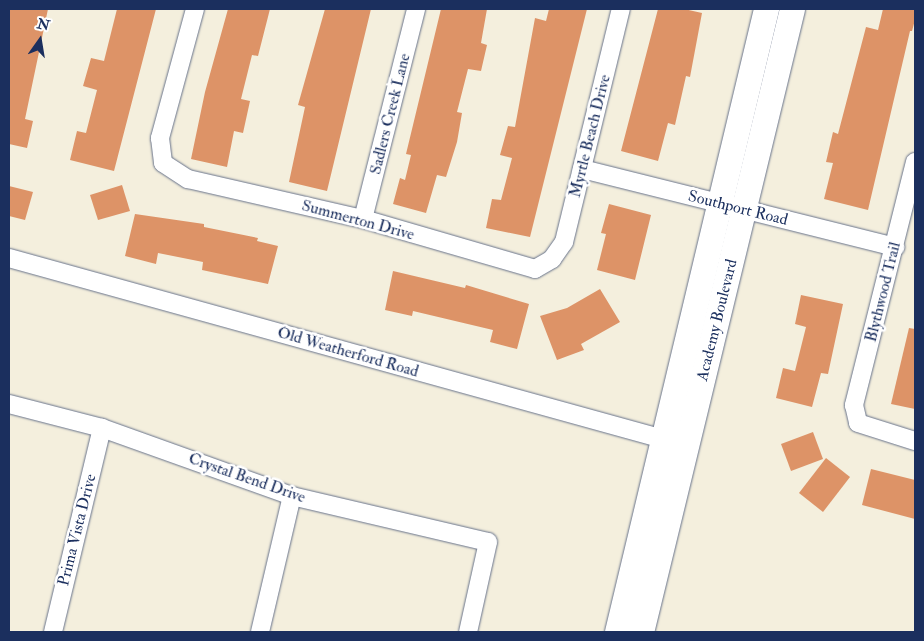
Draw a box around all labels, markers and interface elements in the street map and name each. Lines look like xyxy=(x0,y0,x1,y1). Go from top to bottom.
north arrow xyxy=(15,15,65,65)
text: N xyxy=(35,15,52,35)
street label: Sadlers Creek Lane xyxy=(366,52,414,176)
street label: Myrtle Beach Drive xyxy=(565,73,615,199)
street label: Southport Road xyxy=(686,186,790,230)
street label: Summerton Drive xyxy=(300,196,416,244)
street label: Blythwood Trail xyxy=(861,240,905,344)
street label: Academy Boulevard xyxy=(693,257,741,383)
street label: Old Weatherford Road xyxy=(275,323,421,381)
street label: Crystal Bend Drive xyxy=(186,449,308,507)
street label: Prima Vista Drive xyxy=(54,472,100,588)

